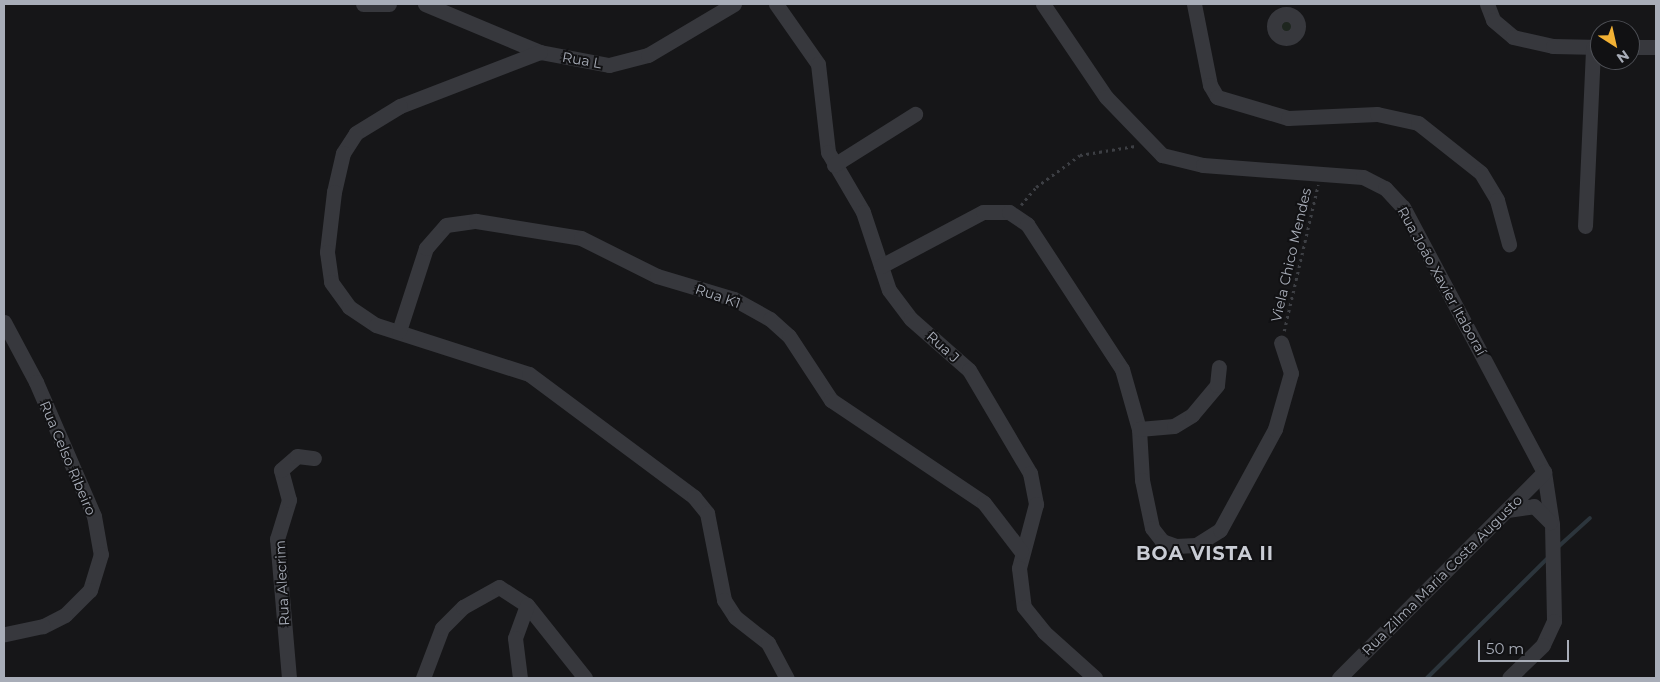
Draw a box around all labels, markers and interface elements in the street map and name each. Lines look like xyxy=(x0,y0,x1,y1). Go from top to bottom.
north arrow xyxy=(1590,20,1640,70)
text: N xyxy=(1613,46,1633,67)
street label: Rua L xyxy=(561,48,603,72)
street label: Viela Chico Mendes xyxy=(1267,186,1315,324)
street label: Rua João Xavier Itaboraí xyxy=(1394,204,1490,358)
street label: Rua K1 xyxy=(693,280,743,312)
street label: Rua J xyxy=(923,328,963,366)
street label: Rua Celso Ribeiro xyxy=(36,398,100,518)
street label: Rua Zilma Maria Costa Augusto xyxy=(1358,491,1526,659)
street label: Rua Alecrim xyxy=(271,540,293,626)
district label: BOA VISTA II xyxy=(1135,543,1275,565)
scale bar xyxy=(1480,630,1571,662)
text: 50 m xyxy=(1486,639,1524,658)

